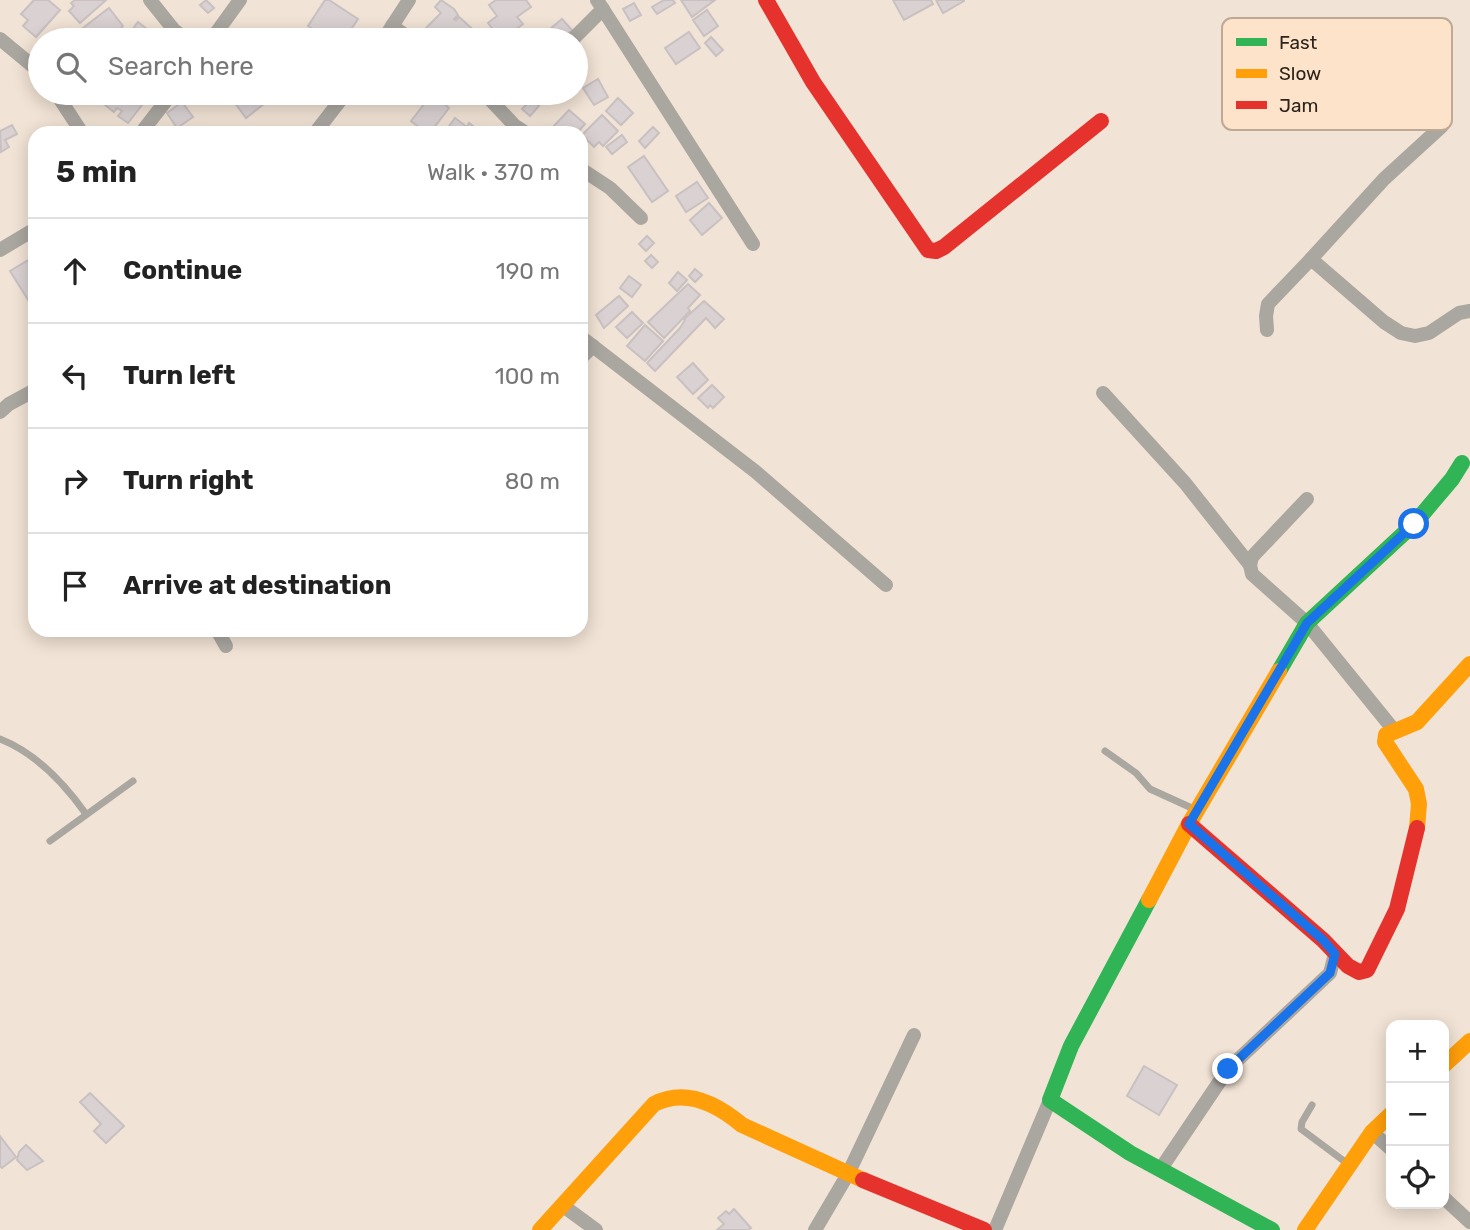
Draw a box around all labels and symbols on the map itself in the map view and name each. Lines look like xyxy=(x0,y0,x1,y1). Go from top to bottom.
legend xyxy=(1222,18,1452,130)
text: Fast xyxy=(1279,31,1318,54)
text: Slow xyxy=(1279,62,1321,85)
text: Jam xyxy=(1279,94,1318,117)
route start xyxy=(1398,508,1429,539)
route end xyxy=(1212,1053,1243,1084)

